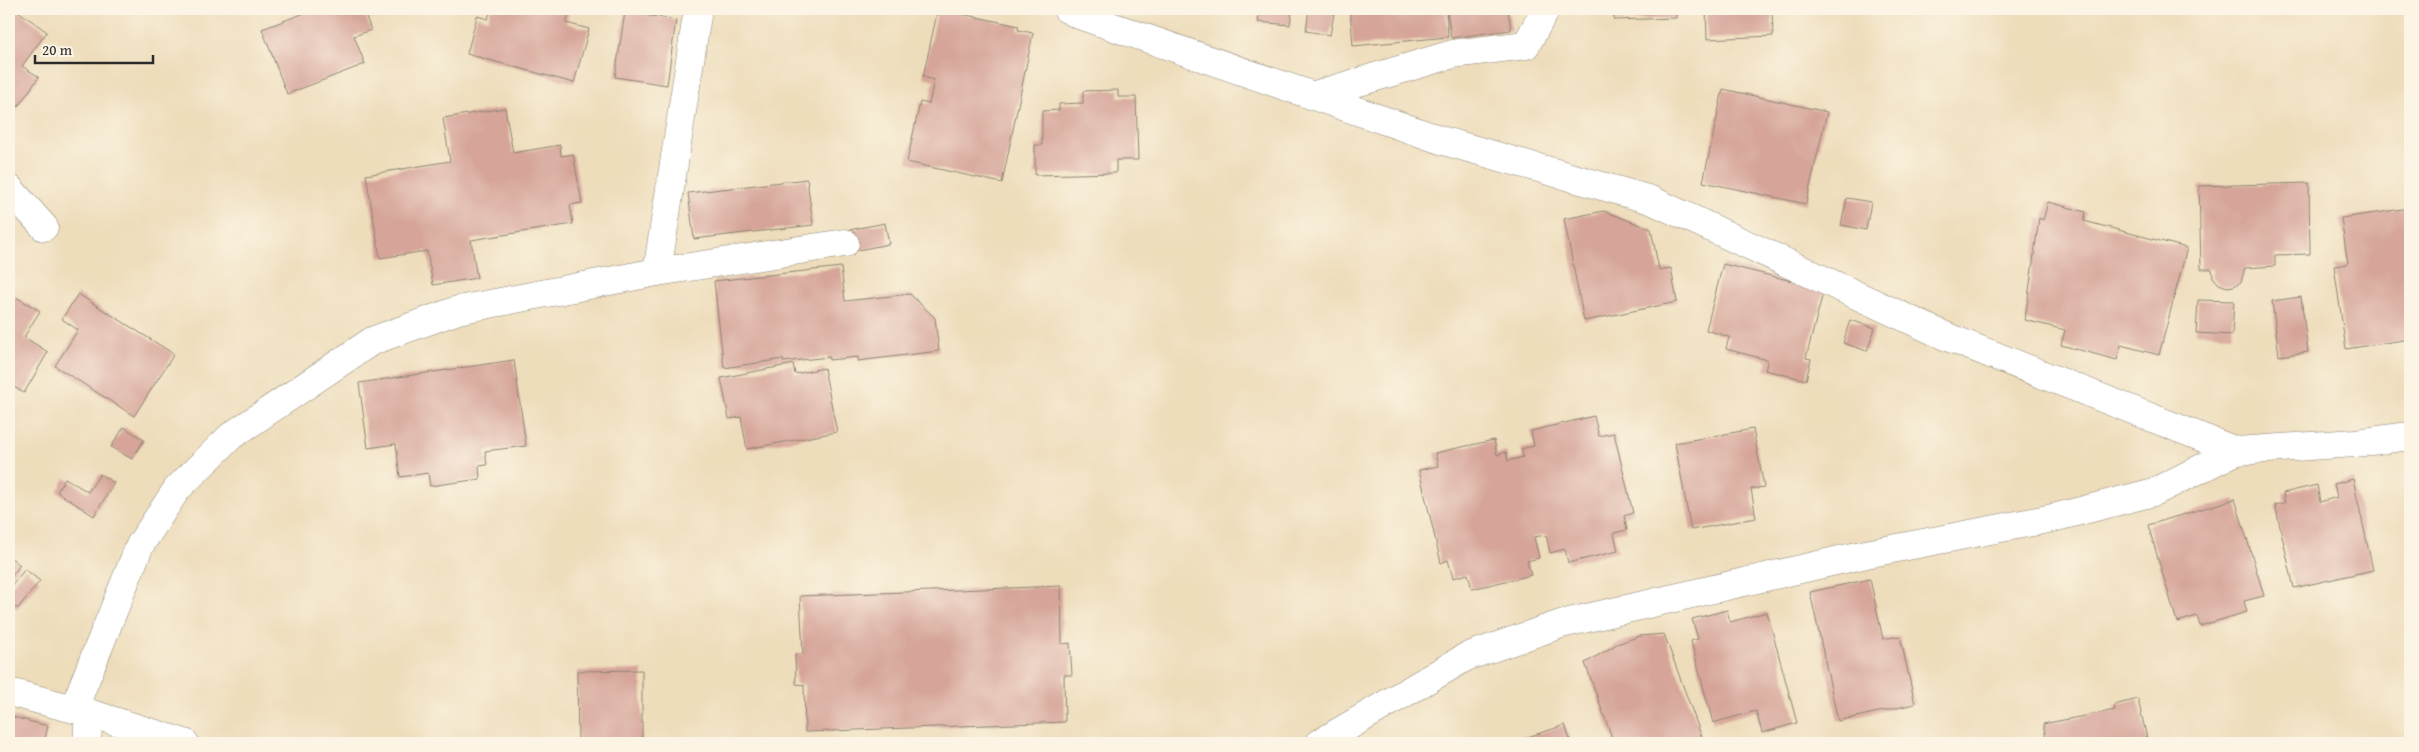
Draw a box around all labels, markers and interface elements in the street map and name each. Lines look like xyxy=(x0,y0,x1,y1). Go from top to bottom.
scale bar xyxy=(35,32,152,64)
text: 20 m xyxy=(42,39,73,60)

